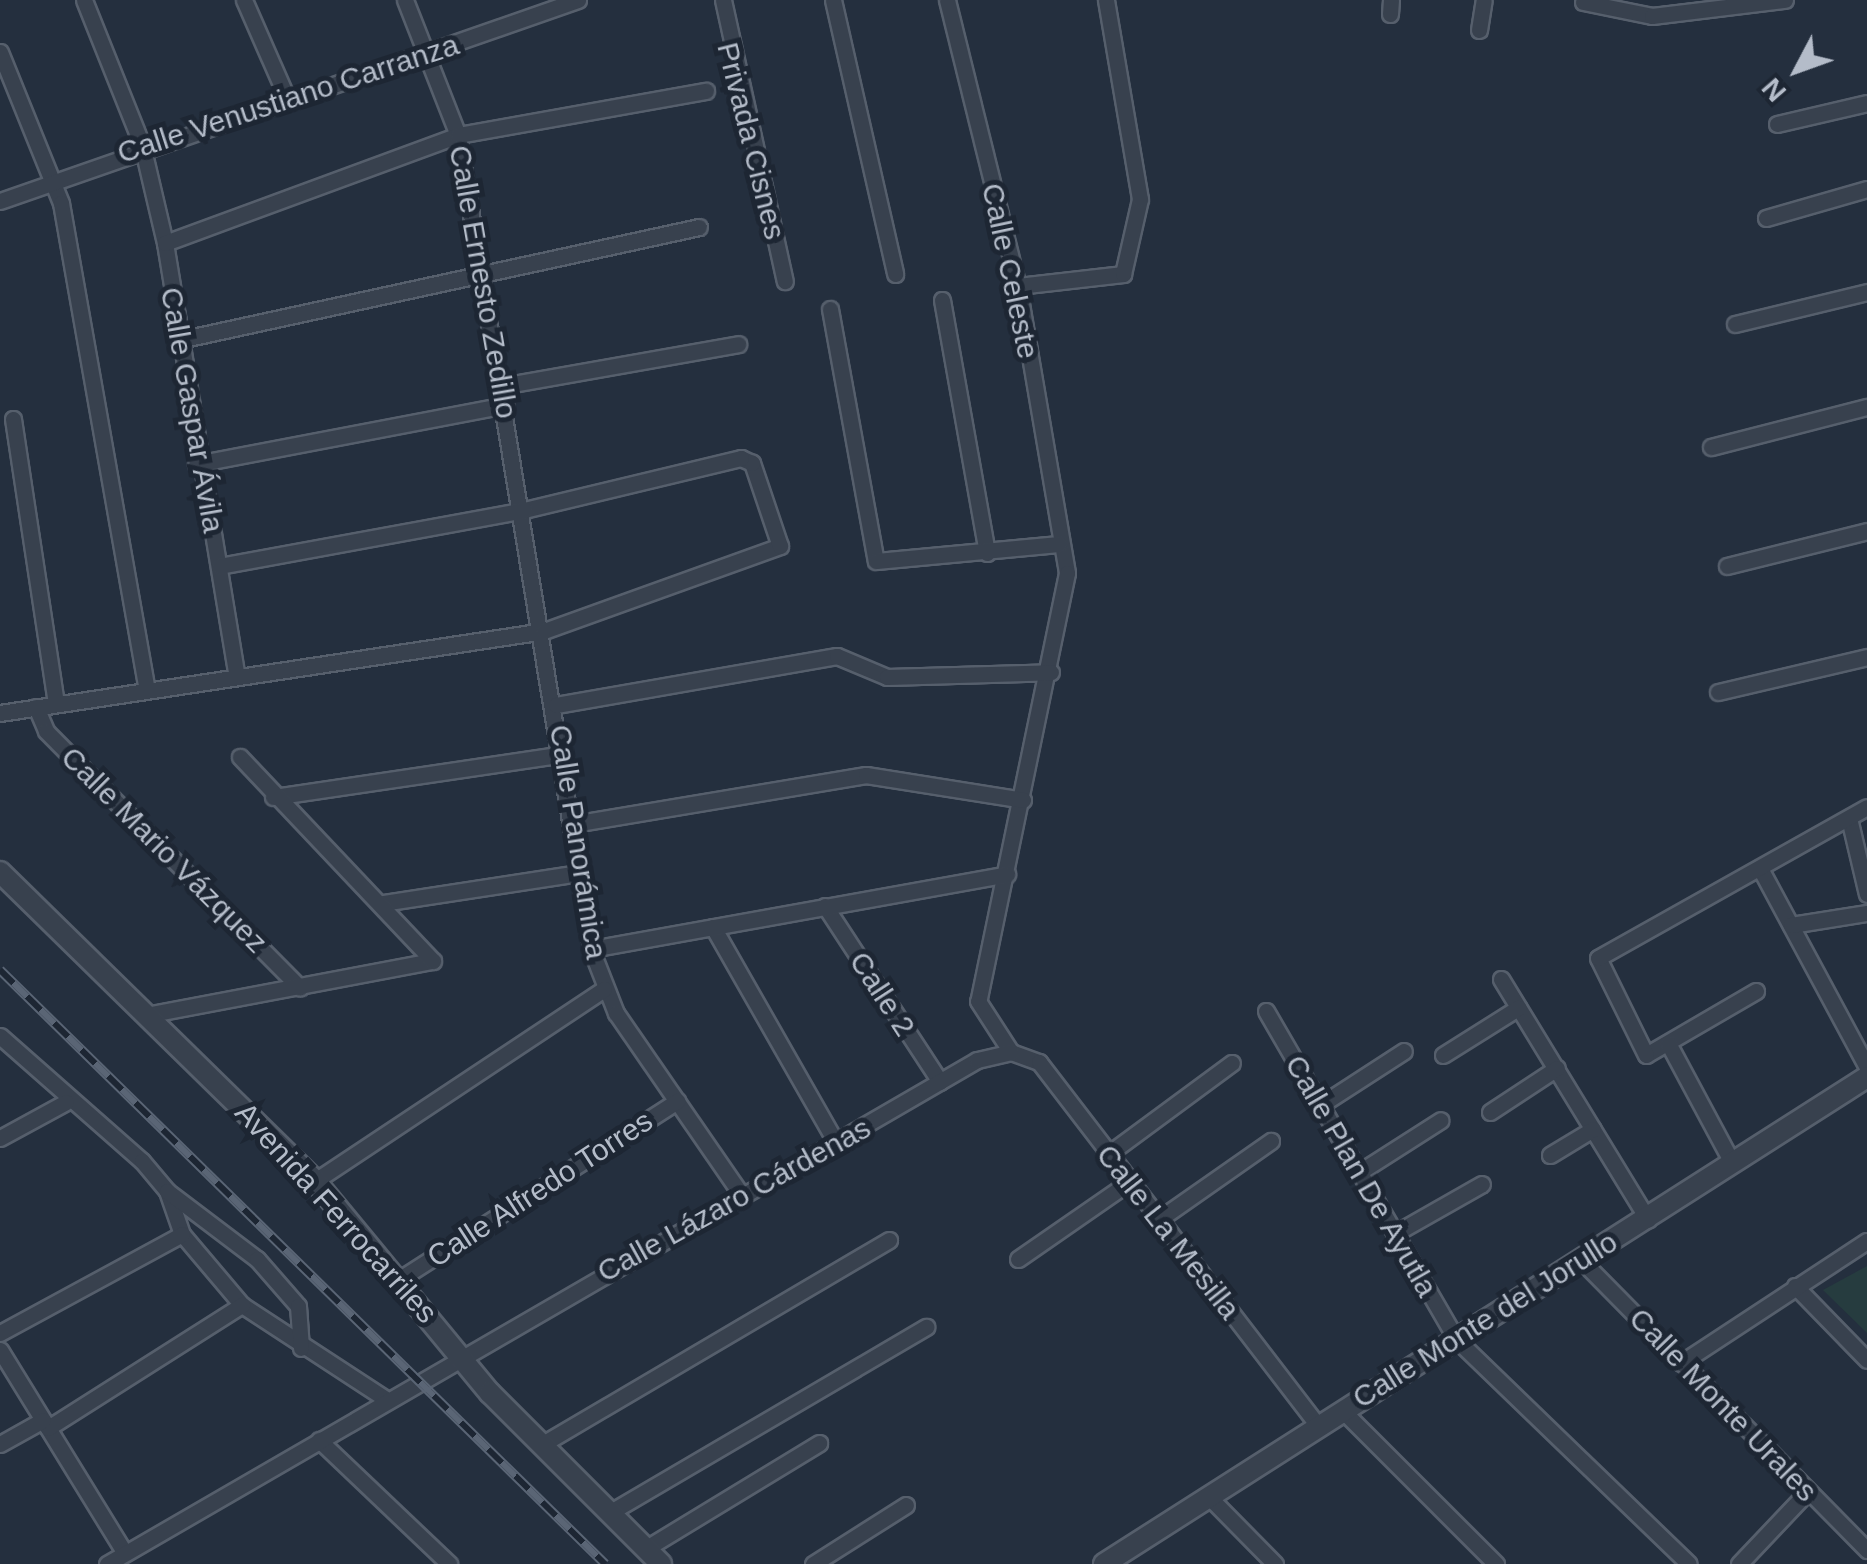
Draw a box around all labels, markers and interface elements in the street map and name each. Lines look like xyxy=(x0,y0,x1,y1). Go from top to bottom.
north arrow xyxy=(1747,20,1847,120)
street label: Calle Venustiano Carranza xyxy=(113,27,463,171)
street label: Privada Cisnes xyxy=(709,39,793,243)
text: N xyxy=(1756,72,1792,108)
street label: Calle Ernesto Zedillo xyxy=(441,143,525,421)
street label: Calle Celeste xyxy=(974,180,1046,362)
street label: Calle Gaspar Ávila xyxy=(153,285,231,535)
street label: Calle Panorámica xyxy=(542,722,614,962)
street label: Calle Mario Vázquez xyxy=(53,739,275,961)
street label: Calle 2 xyxy=(841,945,923,1043)
street label: Calle Plan De Ayutla xyxy=(1277,1048,1445,1304)
street label: Avenida Ferrocarriles xyxy=(227,1095,445,1331)
street label: Calle Alfredo Torres xyxy=(420,1102,660,1276)
street label: Calle Lázaro Cárdenas xyxy=(591,1110,877,1290)
street label: Calle La Mesilla xyxy=(1089,1137,1247,1327)
street label: Calle Monte del Jorullo xyxy=(1346,1224,1624,1416)
street label: Calle Monte Urales xyxy=(1621,1301,1825,1509)

